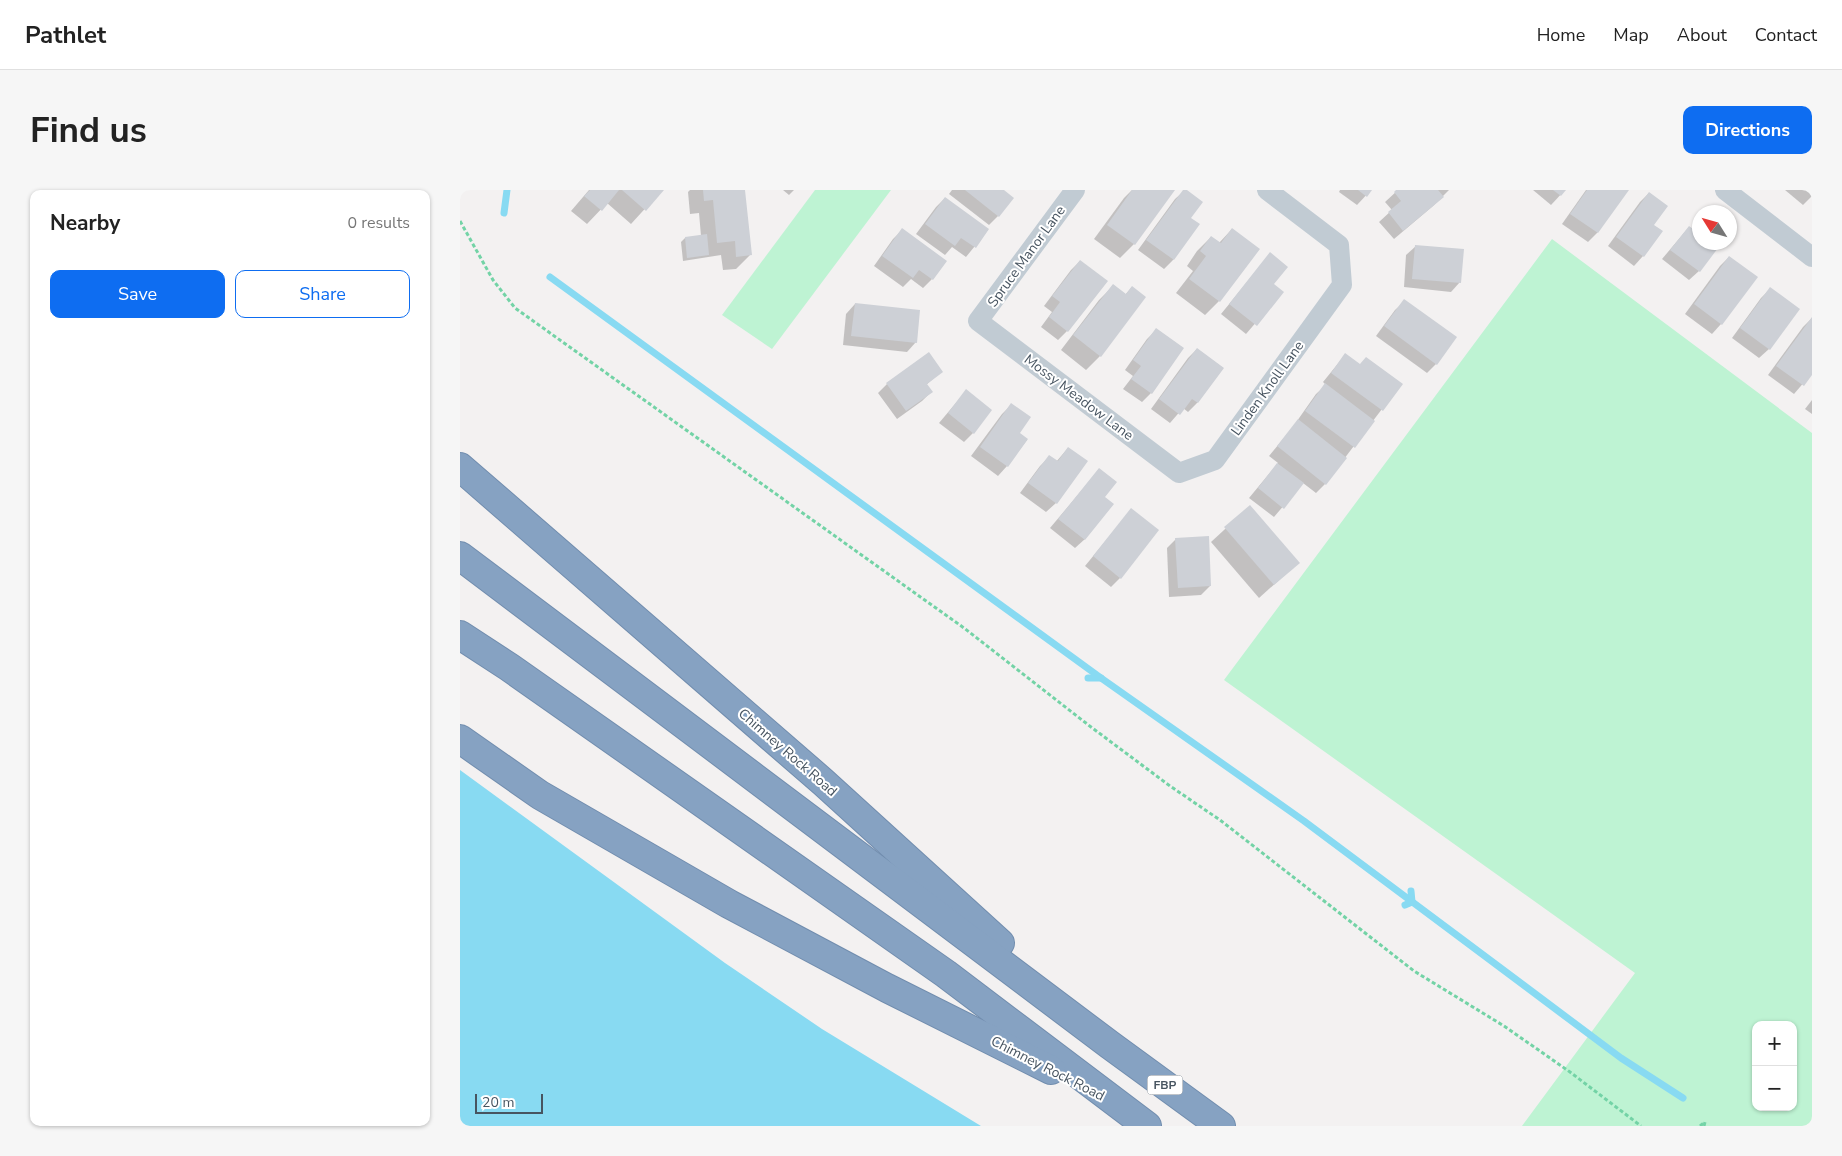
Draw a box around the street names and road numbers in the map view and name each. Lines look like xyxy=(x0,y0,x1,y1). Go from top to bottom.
street label: Spruce Manor Lane xyxy=(983,202,1070,311)
street label: Linden Knoll Lane xyxy=(1227,337,1308,439)
street label: Mossy Meadow Lane xyxy=(1020,350,1137,445)
street label: Chimney Rock Road xyxy=(734,704,841,801)
street label: Chimney Rock Road xyxy=(988,1032,1108,1105)
road number: FBP xyxy=(1148,1076,1182,1094)

